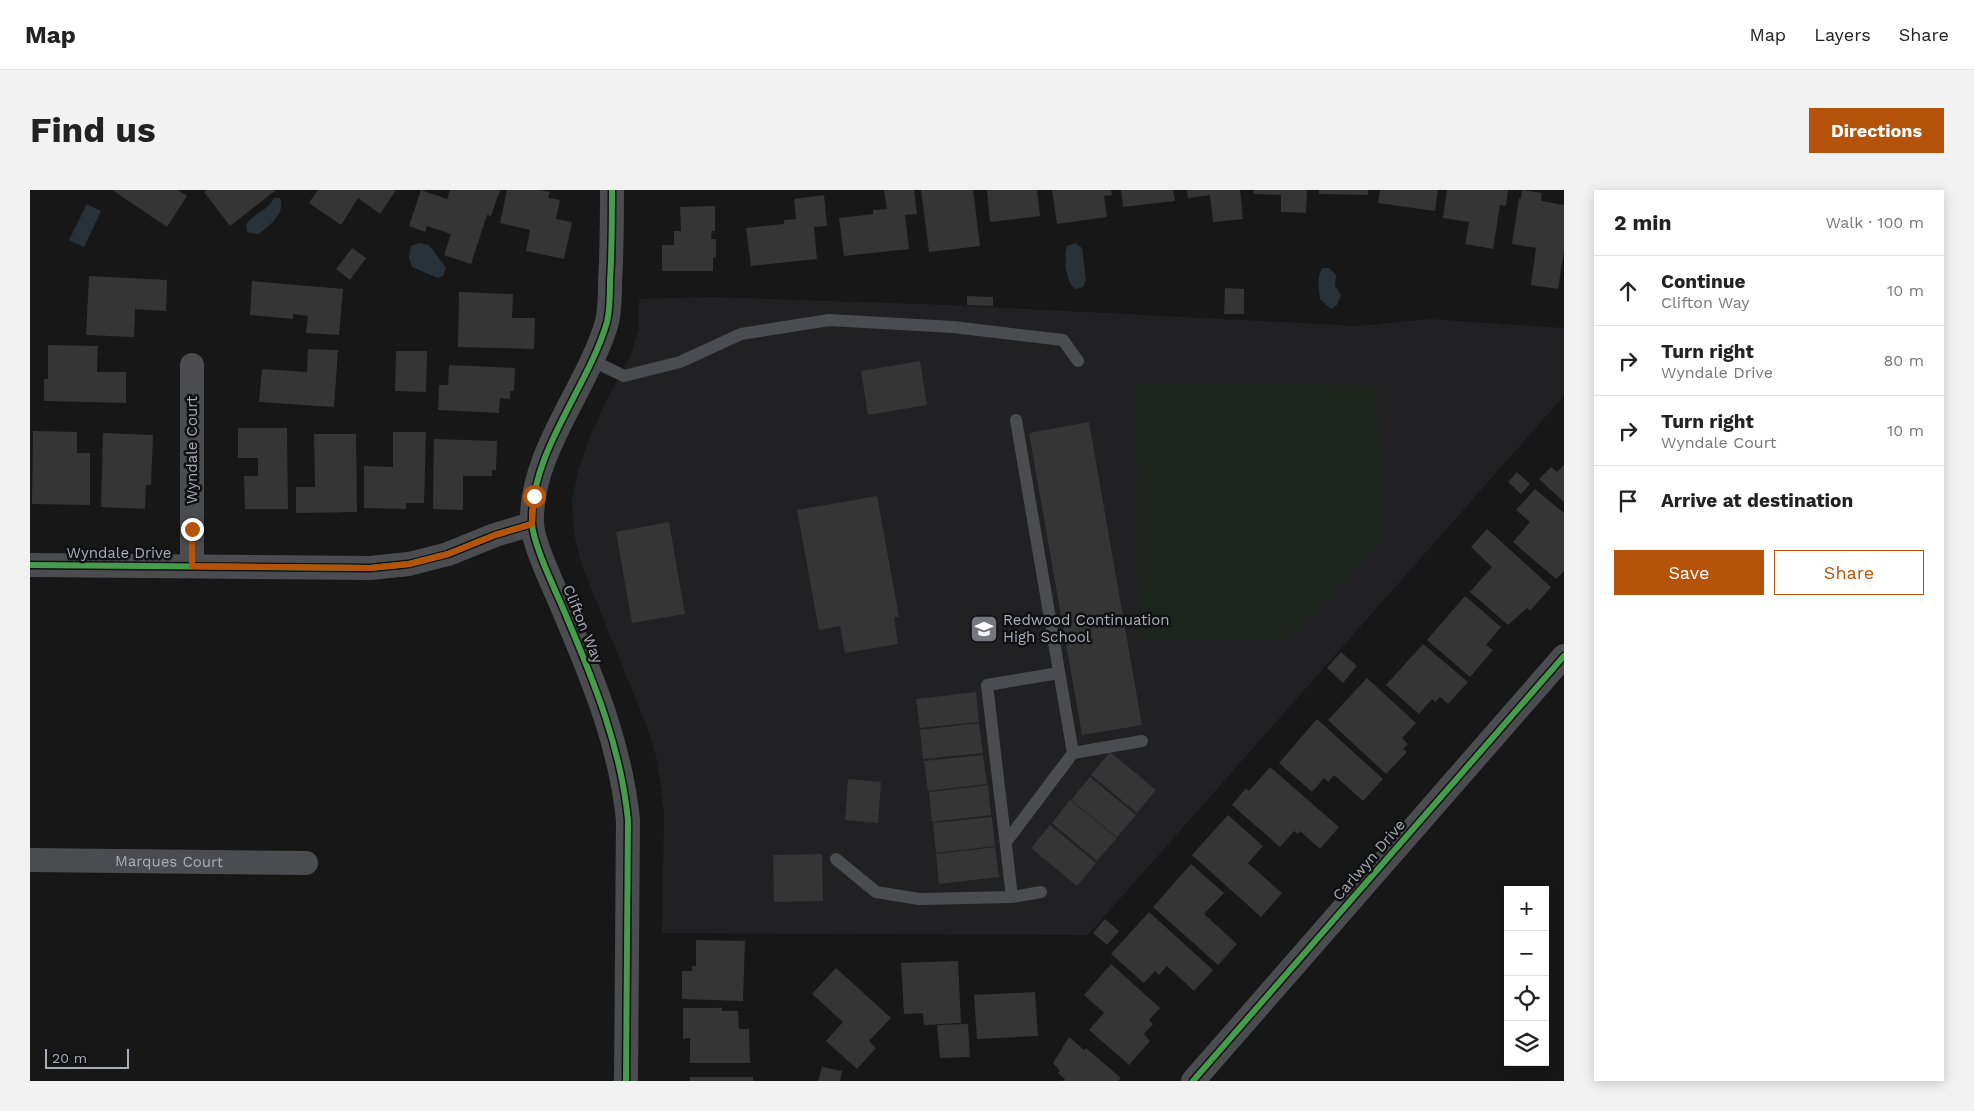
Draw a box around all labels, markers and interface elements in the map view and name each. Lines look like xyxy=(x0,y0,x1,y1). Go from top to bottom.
text: Map xyxy=(25,21,76,49)
text: Map xyxy=(1749,24,1786,45)
text: Layers xyxy=(1814,24,1871,45)
text: Share xyxy=(1899,24,1949,45)
button: Directions xyxy=(1809,108,1944,153)
text: Find us xyxy=(30,109,156,151)
text: 2 min xyxy=(1614,210,1671,235)
text: Walk · 100 m xyxy=(1826,213,1924,232)
text: Continue xyxy=(1661,270,1745,293)
icon: ahead xyxy=(1614,277,1642,305)
text: 10 m xyxy=(1887,281,1924,300)
text: Clifton Way xyxy=(1661,293,1749,312)
text: Turn right xyxy=(1661,340,1754,363)
icon: right xyxy=(1614,347,1642,375)
text: 80 m xyxy=(1883,351,1924,370)
text: Wyndale Drive xyxy=(1661,363,1773,382)
street label: Wyndale Court xyxy=(183,395,201,504)
text: Turn right xyxy=(1661,410,1754,433)
icon: right xyxy=(1614,417,1642,445)
text: 10 m xyxy=(1887,421,1924,440)
text: Wyndale Court xyxy=(1661,433,1776,452)
route start xyxy=(523,485,546,508)
icon: arrive xyxy=(1614,487,1642,515)
text: Arrive at destination xyxy=(1661,489,1853,512)
route end xyxy=(181,518,204,541)
street label: Wyndale Drive xyxy=(66,544,172,562)
button: Save xyxy=(1614,550,1764,595)
button: Share xyxy=(1774,550,1924,595)
street label: Clifton Way xyxy=(559,582,607,666)
place label: Redwood Continuation High School xyxy=(1003,611,1170,646)
school or university icon: Redwood Continuation High School xyxy=(969,614,999,644)
street label: Carlwyn Drive xyxy=(1329,816,1409,904)
street label: Marques Court xyxy=(115,852,224,871)
map controls xyxy=(1504,886,1549,1066)
button: + xyxy=(1504,886,1549,931)
button: − xyxy=(1504,931,1549,976)
button: locate xyxy=(1504,976,1549,1021)
button: layers xyxy=(1504,1021,1549,1066)
scale bar xyxy=(45,1046,129,1069)
text: 20 m xyxy=(52,1050,87,1066)

